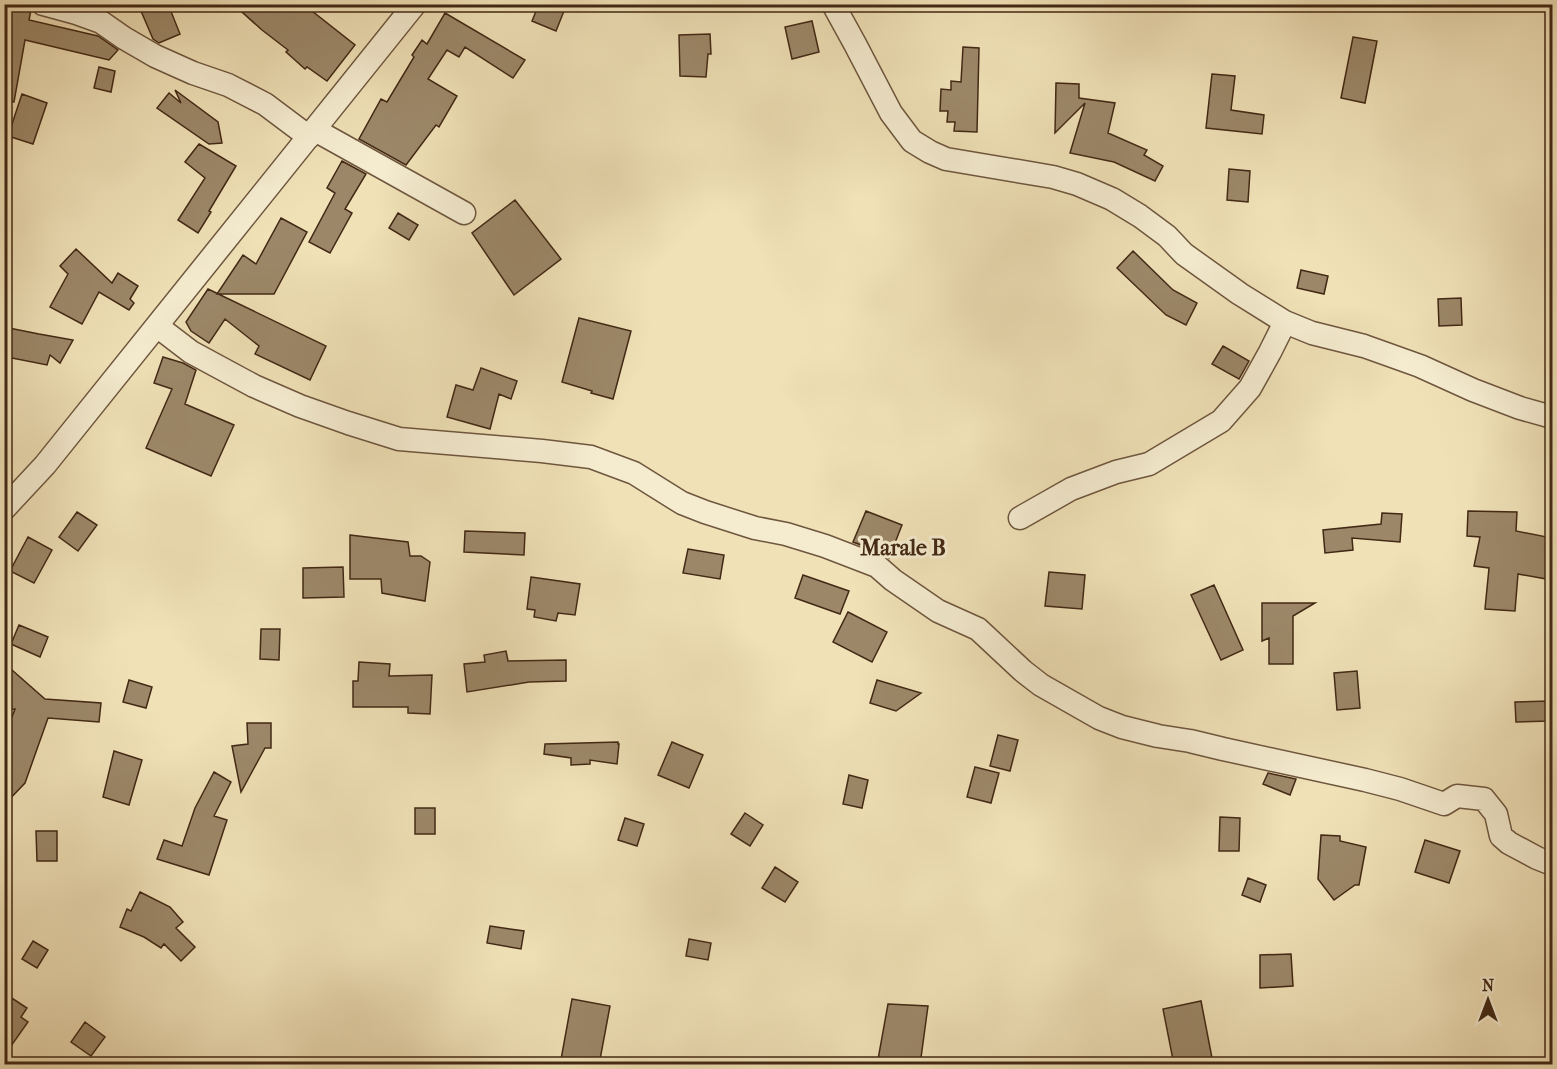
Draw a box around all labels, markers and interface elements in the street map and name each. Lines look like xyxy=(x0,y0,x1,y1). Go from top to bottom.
district label: Marale B xyxy=(859,535,946,561)
north arrow xyxy=(1458,970,1518,1030)
text: N xyxy=(1482,976,1495,995)

